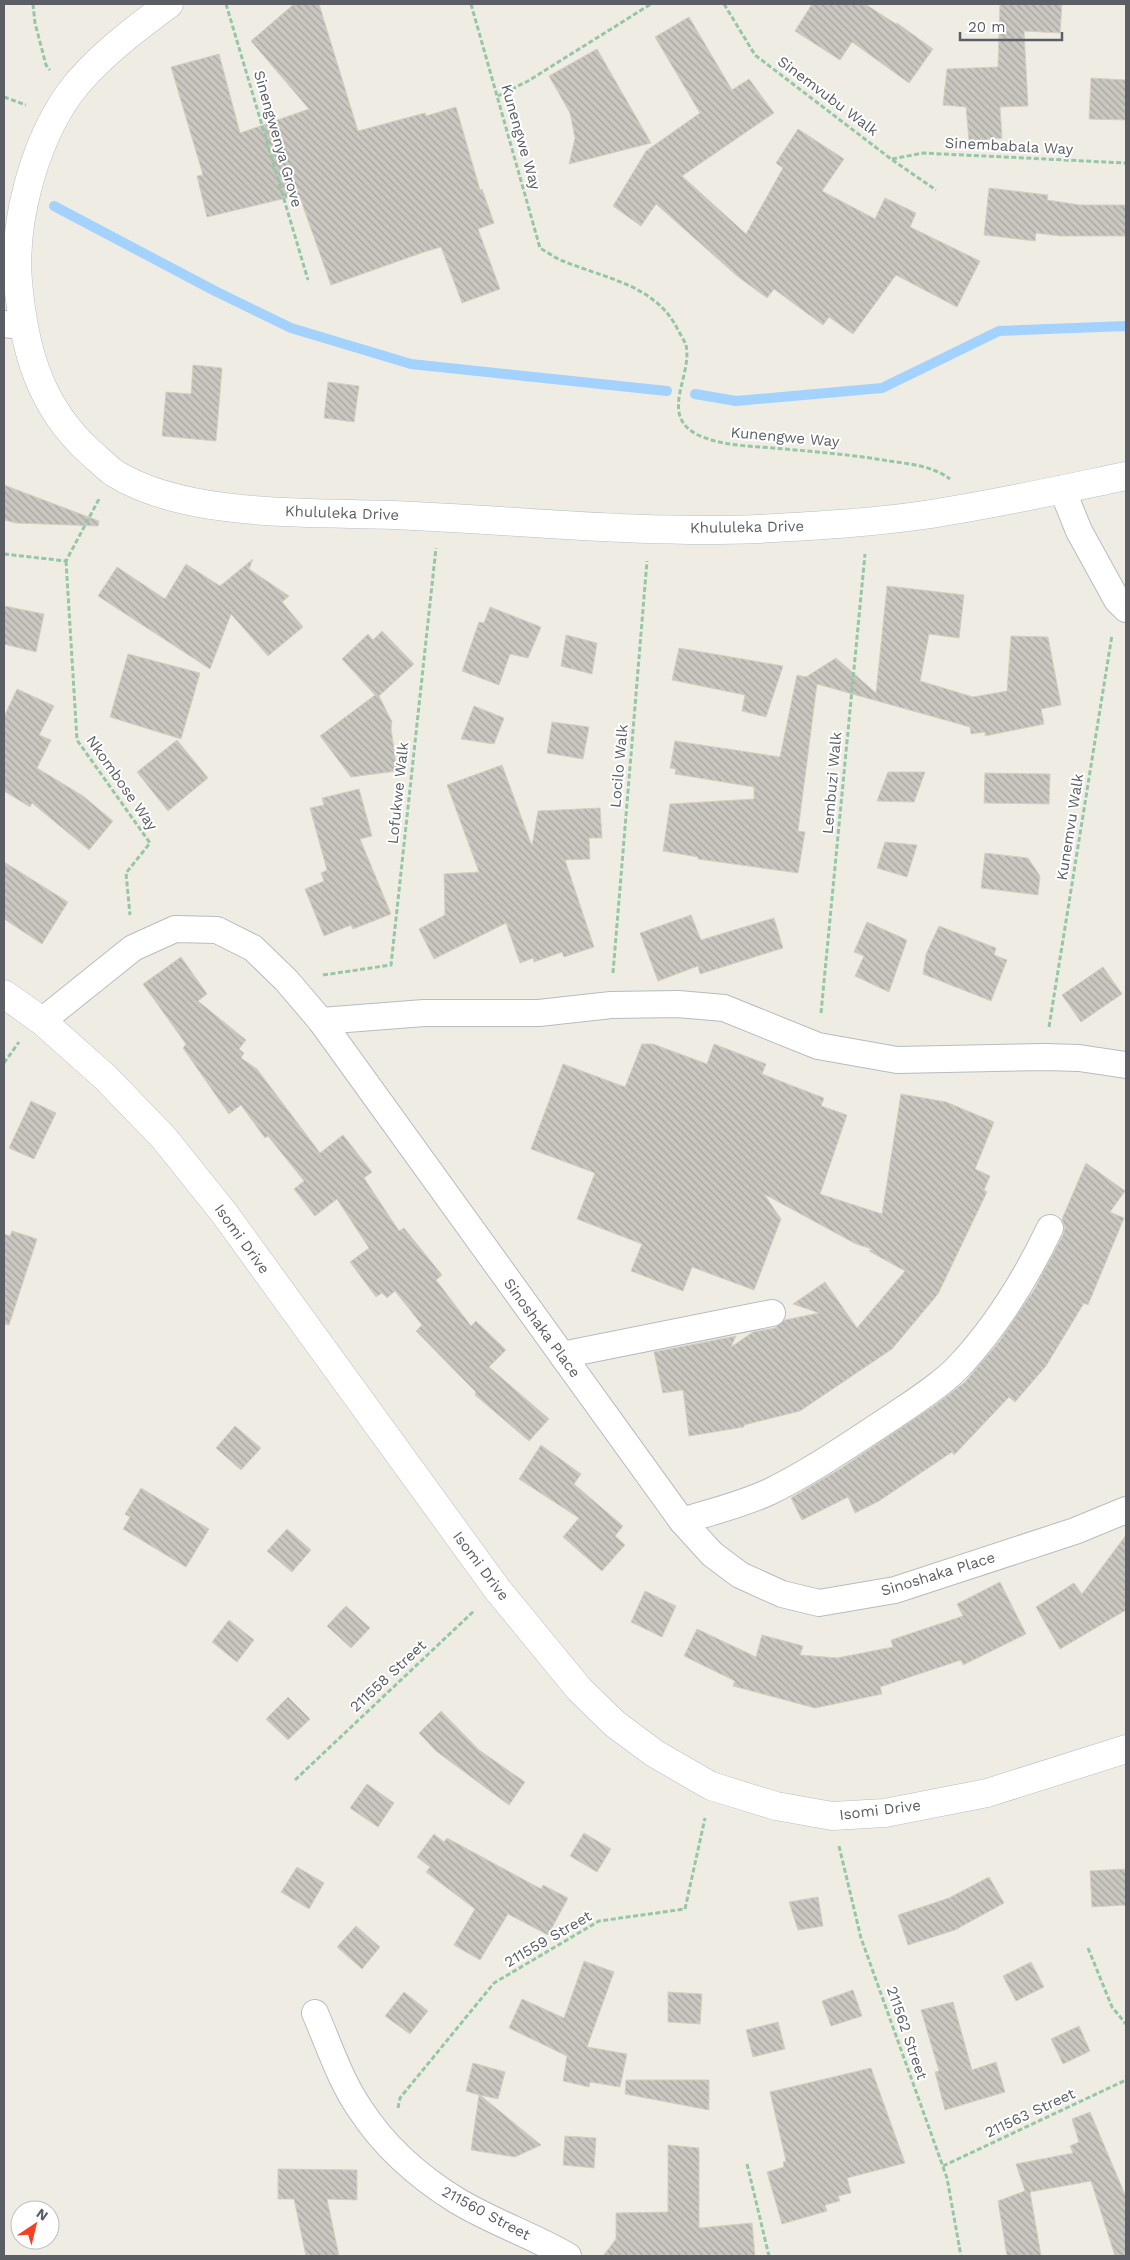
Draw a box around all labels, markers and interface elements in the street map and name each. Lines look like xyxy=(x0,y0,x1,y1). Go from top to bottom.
scale bar xyxy=(960,10,1062,42)
text: 20 m xyxy=(968,18,1006,36)
street label: Sinemvubu Walk xyxy=(774,52,882,140)
street label: Sinengwenya Grove xyxy=(250,68,306,210)
street label: Kunengwe Way xyxy=(497,82,545,192)
street label: Sinembabala Way xyxy=(944,134,1074,158)
street label: Kunengwe Way xyxy=(730,423,840,451)
street label: Khululeka Drive xyxy=(285,502,399,524)
street label: Khululeka Drive xyxy=(690,517,804,537)
street label: Locilo Walk xyxy=(606,723,632,809)
street label: Lembuzi Walk xyxy=(819,731,845,835)
street label: Nkombose Way xyxy=(83,732,162,834)
street label: Lofukwe Walk xyxy=(384,741,412,845)
street label: Kunemvu Walk xyxy=(1053,772,1087,882)
street label: Isomi Drive xyxy=(211,1201,273,1277)
street label: Sinoshaka Place xyxy=(500,1275,584,1381)
street label: Isomi Drive xyxy=(449,1528,513,1604)
street label: Sinoshaka Place xyxy=(879,1548,997,1600)
street label: 211558 Street xyxy=(346,1636,430,1716)
street label: Isomi Drive xyxy=(838,1796,922,1824)
street label: 211559 Street xyxy=(501,1906,595,1971)
street label: 211562 Street xyxy=(883,1984,932,2083)
street label: 211563 Street xyxy=(982,2084,1079,2142)
street label: 211560 Street xyxy=(439,2182,534,2244)
north arrow xyxy=(10,2200,60,2250)
text: N xyxy=(34,2205,51,2224)

